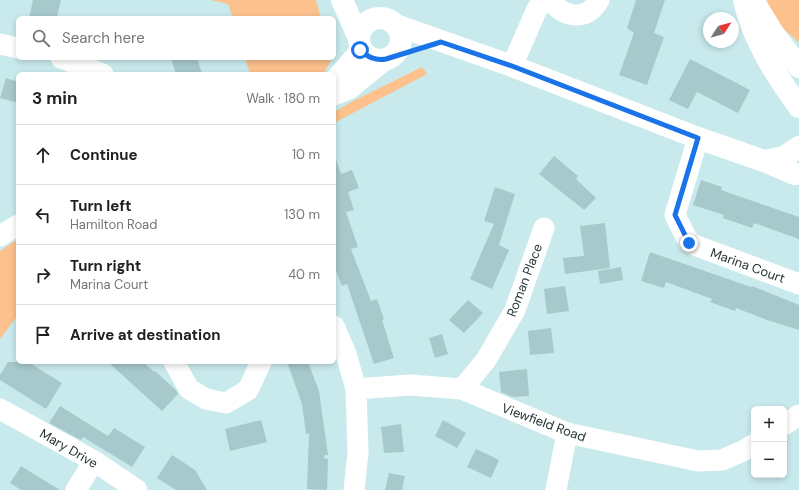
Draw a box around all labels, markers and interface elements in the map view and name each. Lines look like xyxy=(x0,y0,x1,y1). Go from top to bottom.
north arrow xyxy=(703,12,739,48)
search box xyxy=(16,16,336,60)
icon: search xyxy=(30,27,52,49)
text: Search here xyxy=(62,28,145,48)
route start xyxy=(351,41,369,59)
text: 3 min xyxy=(32,87,77,109)
text: Walk · 180 m xyxy=(246,90,320,107)
icon: ahead xyxy=(32,144,54,166)
text: Continue xyxy=(70,145,138,165)
text: 10 m xyxy=(292,146,320,163)
text: Turn left xyxy=(70,196,131,216)
icon: left xyxy=(32,204,54,226)
text: 130 m xyxy=(284,206,320,223)
text: Hamilton Road xyxy=(70,216,157,233)
route end xyxy=(680,234,698,252)
street label: Roman Place xyxy=(503,241,546,319)
street label: Marina Court xyxy=(708,244,788,287)
text: Turn right xyxy=(70,256,141,276)
icon: right xyxy=(32,264,54,286)
text: 40 m xyxy=(288,266,320,283)
text: Marina Court xyxy=(70,276,148,293)
icon: arrive xyxy=(32,324,54,346)
text: Arrive at destination xyxy=(70,325,221,345)
street label: Viewfield Road xyxy=(499,399,588,446)
map controls xyxy=(751,406,787,478)
button: + xyxy=(751,406,787,442)
street label: Mary Drive xyxy=(37,425,101,472)
button: − xyxy=(751,442,787,478)

